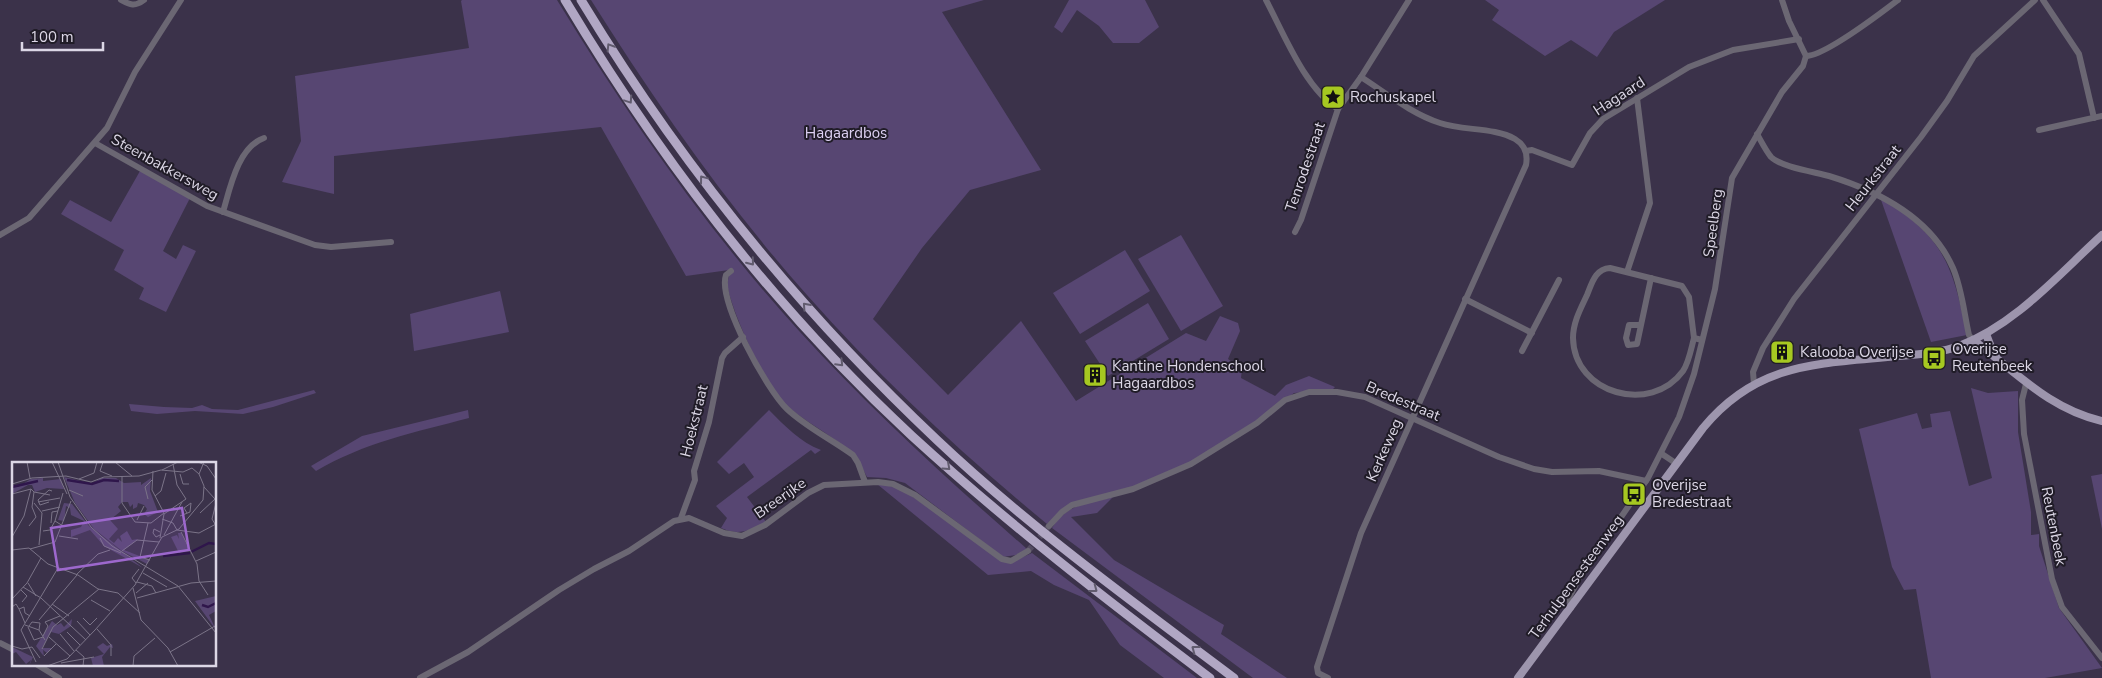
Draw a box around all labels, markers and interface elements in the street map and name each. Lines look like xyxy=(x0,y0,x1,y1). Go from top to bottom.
scale bar xyxy=(22,20,104,52)
text: 100 m xyxy=(30,27,74,47)
one-way arrow xyxy=(607,43,616,52)
street label: Hagaard xyxy=(1589,72,1649,120)
place icon: Rochuskapel xyxy=(1320,84,1346,110)
place label: Rochuskapel xyxy=(1350,87,1436,107)
one-way arrow xyxy=(623,95,632,104)
street label: Tenrodestraat xyxy=(1280,119,1330,214)
park label: Hagaardbos xyxy=(805,123,887,143)
street label: Steenbakkersweg xyxy=(108,129,222,205)
street label: Heurkstraat xyxy=(1841,140,1906,215)
one-way arrow xyxy=(700,176,709,185)
street label: Speelberg xyxy=(1698,187,1728,259)
one-way arrow xyxy=(745,256,753,265)
one-way arrow xyxy=(803,302,812,311)
building icon: Kalooba Overijse xyxy=(1769,339,1795,365)
place label: Overijse Reutenbeek xyxy=(1952,339,2033,376)
place label: Kalooba Overijse xyxy=(1800,342,1914,362)
bus stop icon: Overijse Reutenbeek xyxy=(1921,345,1947,371)
place label: Kantine Hondenschool Hagaardbos xyxy=(1112,356,1265,393)
one-way arrow xyxy=(834,357,843,366)
building icon: Kantine Hondenschool Hagaardbos xyxy=(1082,362,1108,388)
street label: Bredestraat xyxy=(1363,376,1444,426)
street label: Hoekstraat xyxy=(675,382,713,459)
street label: Kerkeweg xyxy=(1361,415,1407,485)
one-way arrow xyxy=(941,461,950,470)
inset map xyxy=(12,462,216,666)
street label: Breerijke xyxy=(750,473,810,523)
place label: Overijse Bredestraat xyxy=(1652,475,1732,512)
bus stop icon: Overijse Bredestraat xyxy=(1621,481,1647,507)
street label: Reutenbeek xyxy=(2037,485,2072,568)
street label: Terhulpensesteenweg xyxy=(1524,511,1628,643)
one-way arrow xyxy=(1088,584,1097,592)
one-way arrow xyxy=(1192,646,1201,654)

